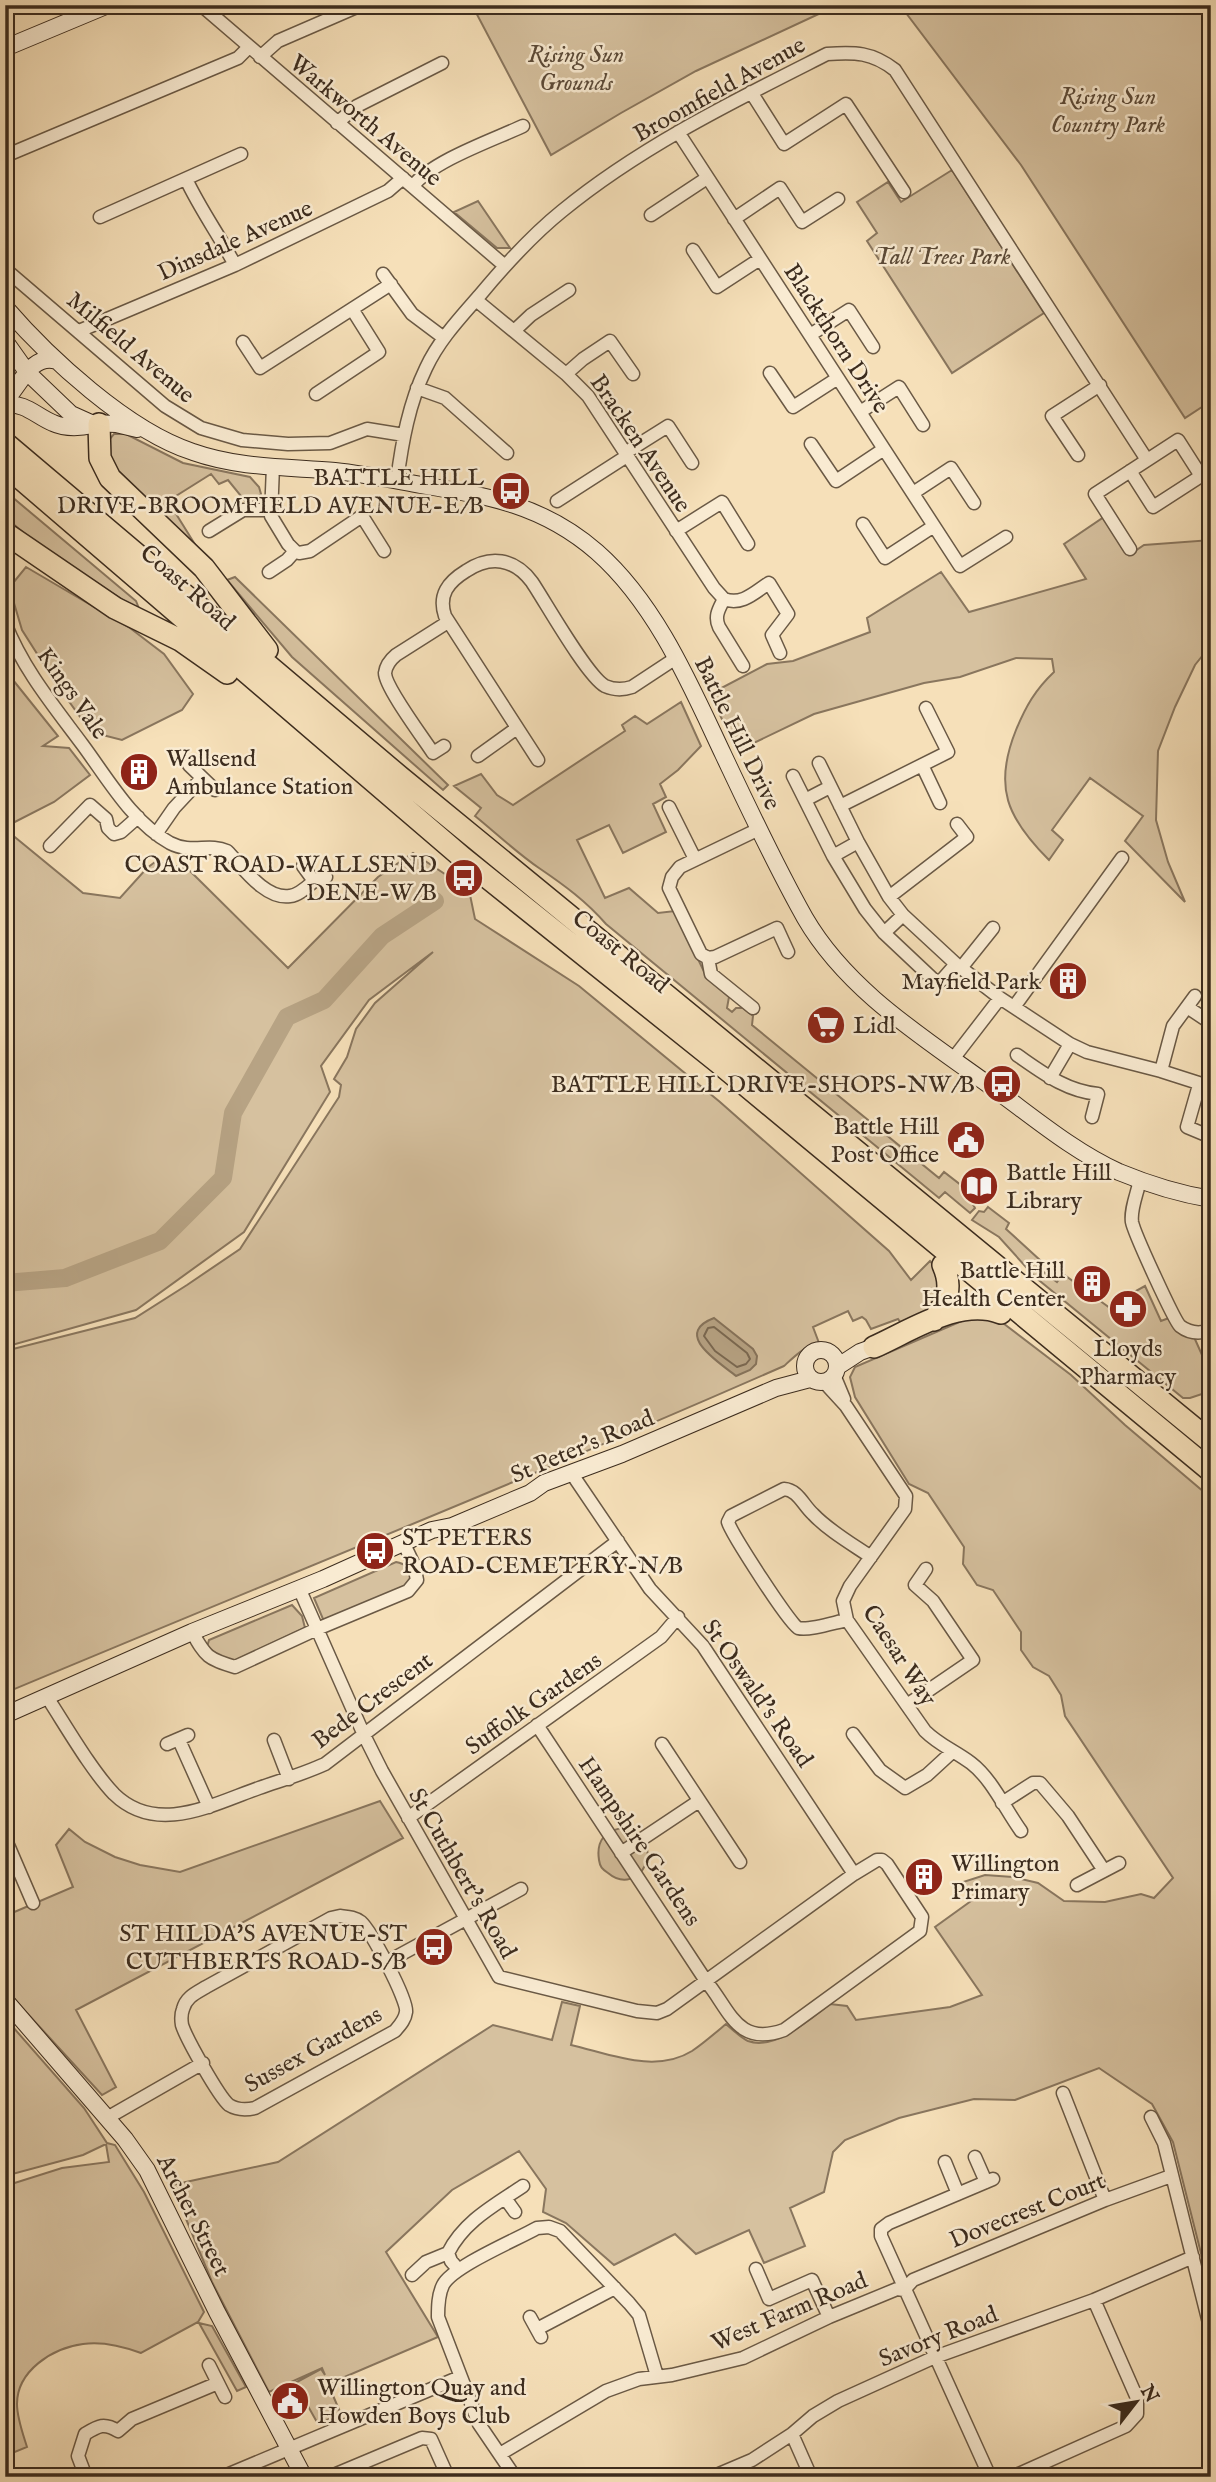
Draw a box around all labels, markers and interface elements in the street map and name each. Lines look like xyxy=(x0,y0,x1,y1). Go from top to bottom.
street label: Broomfield Avenue xyxy=(628,30,811,150)
park label: Rising Sun Grounds xyxy=(528,40,624,99)
street label: Warkworth Avenue xyxy=(282,48,448,194)
park label: Rising Sun Country Park xyxy=(1051,82,1166,141)
street label: Dinsdale Avenue xyxy=(153,193,318,289)
park label: Tall Trees Park xyxy=(873,242,1011,273)
street label: Blackthorn Drive xyxy=(776,258,896,420)
street label: Milfield Avenue xyxy=(59,285,201,411)
street label: Bracken Avenue xyxy=(582,369,697,519)
place label: BATTLE HILL DRIVE-BROOMFIELD AVENUE-E/B xyxy=(57,463,485,522)
bus stop icon: BATTLE HILL DRIVE-BROOMFIELD AVENUE-E/B xyxy=(490,470,532,512)
street label: Coast Road xyxy=(133,538,241,638)
street label: Kings Vale xyxy=(29,642,115,746)
street label: Battle Hill Drive xyxy=(686,652,787,815)
place label: Wallsend Ambulance Station xyxy=(165,744,353,803)
building icon: Wallsend Ambulance Station xyxy=(118,751,160,793)
place label: COAST ROAD-WALLSEND DENE-W/B xyxy=(124,850,437,909)
bus stop icon: COAST ROAD-WALLSEND DENE-W/B xyxy=(443,857,485,899)
street label: Coast Road xyxy=(565,903,675,1001)
building icon: Mayfield Park xyxy=(1047,960,1089,1002)
place label: Mayfield Park xyxy=(901,967,1041,998)
supermarket icon: Lidl xyxy=(805,1004,847,1046)
place label: Lidl xyxy=(853,1011,896,1042)
bus stop icon: BATTLE HILL DRIVE-SHOPS-NW/B xyxy=(981,1063,1023,1105)
place label: BATTLE HILL DRIVE-SHOPS-NW/B xyxy=(551,1070,975,1101)
place label: Battle Hill Post Office xyxy=(831,1112,939,1171)
public building icon: Battle Hill Post Office xyxy=(945,1119,987,1161)
place label: Battle Hill Library xyxy=(1006,1158,1112,1217)
library icon: Battle Hill Library xyxy=(958,1165,1000,1207)
place label: Battle Hill Health Center xyxy=(922,1256,1065,1315)
building icon: Battle Hill Health Center xyxy=(1071,1263,1113,1305)
pharmacy icon: Lloyds Pharmacy xyxy=(1107,1288,1149,1330)
place label: Lloyds Pharmacy xyxy=(1080,1334,1177,1393)
street label: St Peter's Road xyxy=(506,1403,659,1491)
place label: ST PETERS ROAD-CEMETERY-N/B xyxy=(402,1523,683,1582)
bus stop icon: ST PETERS ROAD-CEMETERY-N/B xyxy=(354,1530,396,1572)
street label: Caesar Way xyxy=(854,1599,943,1713)
street label: St Oswald's Road xyxy=(694,1614,819,1774)
street label: Bede Crescent xyxy=(306,1646,440,1757)
street label: Suffolk Gardens xyxy=(460,1646,608,1763)
street label: Hampshire Gardens xyxy=(570,1751,707,1933)
street label: St Cuthbert's Road xyxy=(400,1783,523,1965)
place label: Willington Primary xyxy=(951,1849,1060,1908)
building icon: Willington Primary xyxy=(903,1856,945,1898)
place label: ST HILDA'S AVENUE-ST CUTHBERTS ROAD-S/B xyxy=(119,1919,408,1978)
bus stop icon: ST HILDA'S AVENUE-ST CUTHBERTS ROAD-S/B xyxy=(413,1926,455,1968)
street label: Sussex Gardens xyxy=(239,2000,388,2101)
street label: Archer Street xyxy=(148,2149,237,2282)
street label: Dovecrest Court xyxy=(945,2166,1110,2257)
street label: West Farm Road xyxy=(707,2265,873,2359)
street label: Savory Road xyxy=(874,2299,1003,2375)
north arrow xyxy=(1100,2366,1170,2436)
place label: Willington Quay and Howden Boys Club xyxy=(317,2373,526,2432)
public building icon: Willington Quay and Howden Boys Club xyxy=(269,2380,311,2422)
text: N xyxy=(1134,2380,1164,2408)

